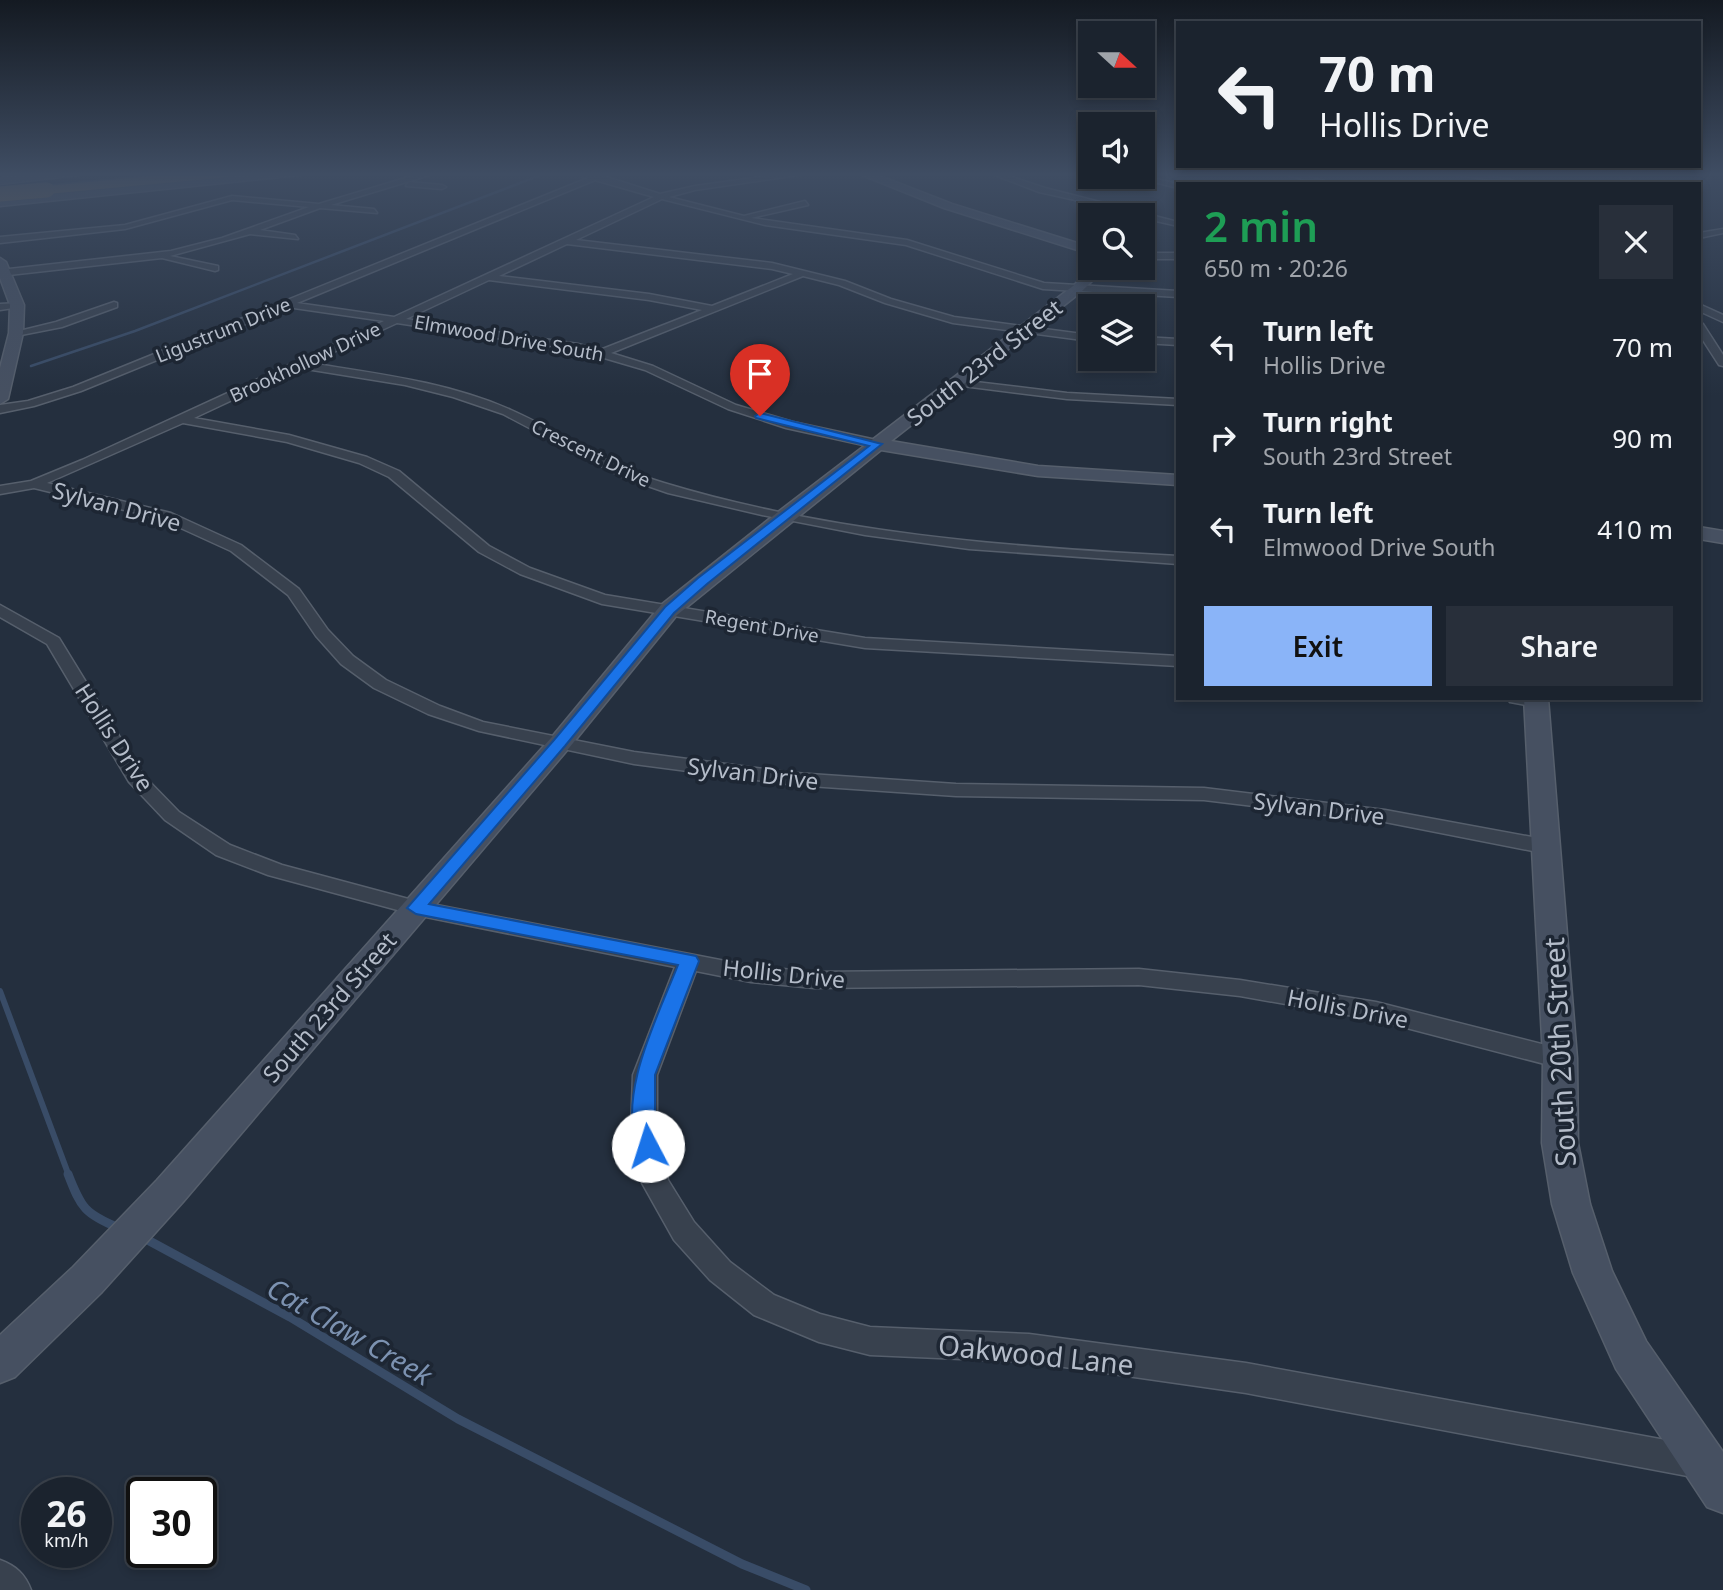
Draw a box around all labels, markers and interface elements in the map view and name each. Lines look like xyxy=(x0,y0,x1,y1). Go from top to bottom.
north arrow xyxy=(1078,21,1155,98)
map controls xyxy=(1078,21,1155,371)
text: 70 m xyxy=(1319,40,1436,106)
icon: left xyxy=(1204,49,1295,140)
text: Hollis Drive xyxy=(1319,103,1490,146)
button: sound xyxy=(1078,112,1155,189)
text: 2 min xyxy=(1204,197,1318,254)
button: search xyxy=(1078,203,1155,280)
button: close xyxy=(1599,205,1673,279)
text: 650 m · 20:26 xyxy=(1204,252,1348,284)
street label: Ligustrum Drive xyxy=(152,291,294,369)
street label: South 23rd Street xyxy=(900,291,1068,433)
button: layers xyxy=(1078,294,1155,371)
street label: Elmwood Drive South xyxy=(412,309,606,367)
text: Turn left xyxy=(1263,313,1374,349)
street label: Brookhollow Drive xyxy=(225,316,385,408)
icon: left xyxy=(1204,328,1242,366)
text: 70 m xyxy=(1612,329,1673,365)
pin xyxy=(730,344,790,416)
text: Hollis Drive xyxy=(1263,349,1386,381)
icon: arrive xyxy=(741,355,779,393)
text: Turn right xyxy=(1263,404,1393,440)
street label: Crescent Drive xyxy=(527,413,655,493)
icon: right xyxy=(1204,419,1242,457)
text: 90 m xyxy=(1612,420,1673,456)
text: South 23rd Street xyxy=(1263,440,1452,472)
street label: Sylvan Drive xyxy=(49,473,185,539)
text: Turn left xyxy=(1263,495,1374,531)
icon: left xyxy=(1204,510,1242,548)
text: 410 m xyxy=(1597,511,1673,547)
text: Elmwood Drive South xyxy=(1263,531,1495,563)
street label: Regent Drive xyxy=(703,603,821,649)
button: Exit xyxy=(1204,606,1432,686)
button: Share xyxy=(1446,606,1673,686)
street label: Hollis Drive xyxy=(68,677,162,797)
street label: Sylvan Drive xyxy=(686,749,820,797)
street label: Sylvan Drive xyxy=(1252,784,1386,832)
street label: South 23rd Street xyxy=(255,925,403,1089)
street label: South 20th Street xyxy=(1534,937,1584,1167)
street label: Hollis Drive xyxy=(721,951,847,995)
street label: Hollis Drive xyxy=(1285,981,1411,1035)
position arrow xyxy=(611,1109,685,1183)
water label: Cat Claw Creek xyxy=(260,1268,441,1394)
street label: Oakwood Lane xyxy=(936,1325,1136,1383)
speed limit sign: 30 xyxy=(126,1477,217,1568)
text: 26 xyxy=(46,1490,87,1537)
text: km/h xyxy=(44,1528,89,1552)

